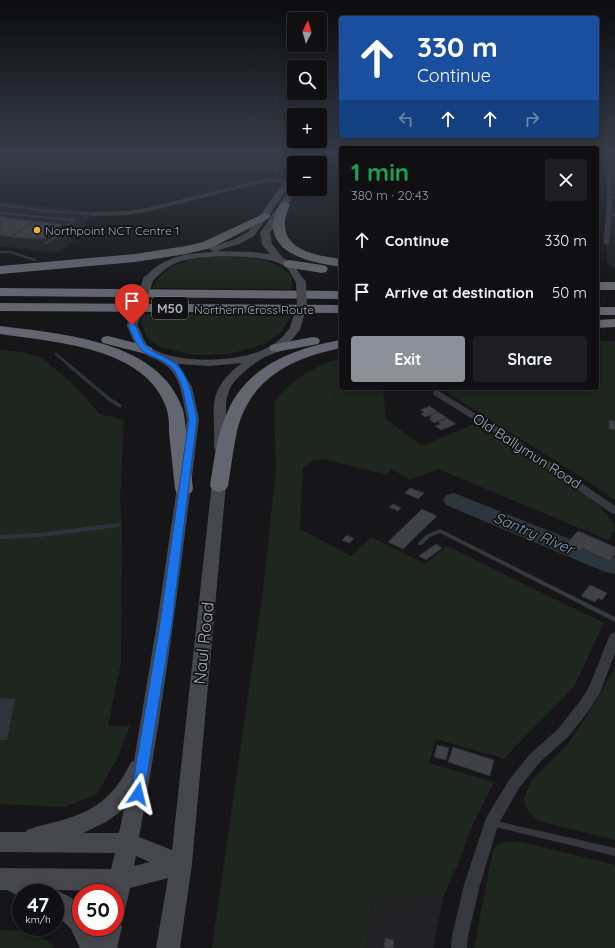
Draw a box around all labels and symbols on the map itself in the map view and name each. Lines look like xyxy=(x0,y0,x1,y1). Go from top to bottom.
north arrow xyxy=(287,12,327,52)
place label: Northpoint NCT Centre 1 xyxy=(45,223,179,238)
marker: Northpoint NCT Centre 1 xyxy=(32,225,42,235)
pin xyxy=(115,284,149,325)
road number: M50 xyxy=(152,297,188,319)
street label: Northern Cross Route xyxy=(194,302,314,317)
street label: Old Ballymun Road xyxy=(470,409,584,493)
water label: Santry River xyxy=(491,508,579,559)
street label: Naul Road xyxy=(188,601,218,685)
position arrow xyxy=(117,773,159,815)
speed limit sign: 50 xyxy=(72,884,124,936)

